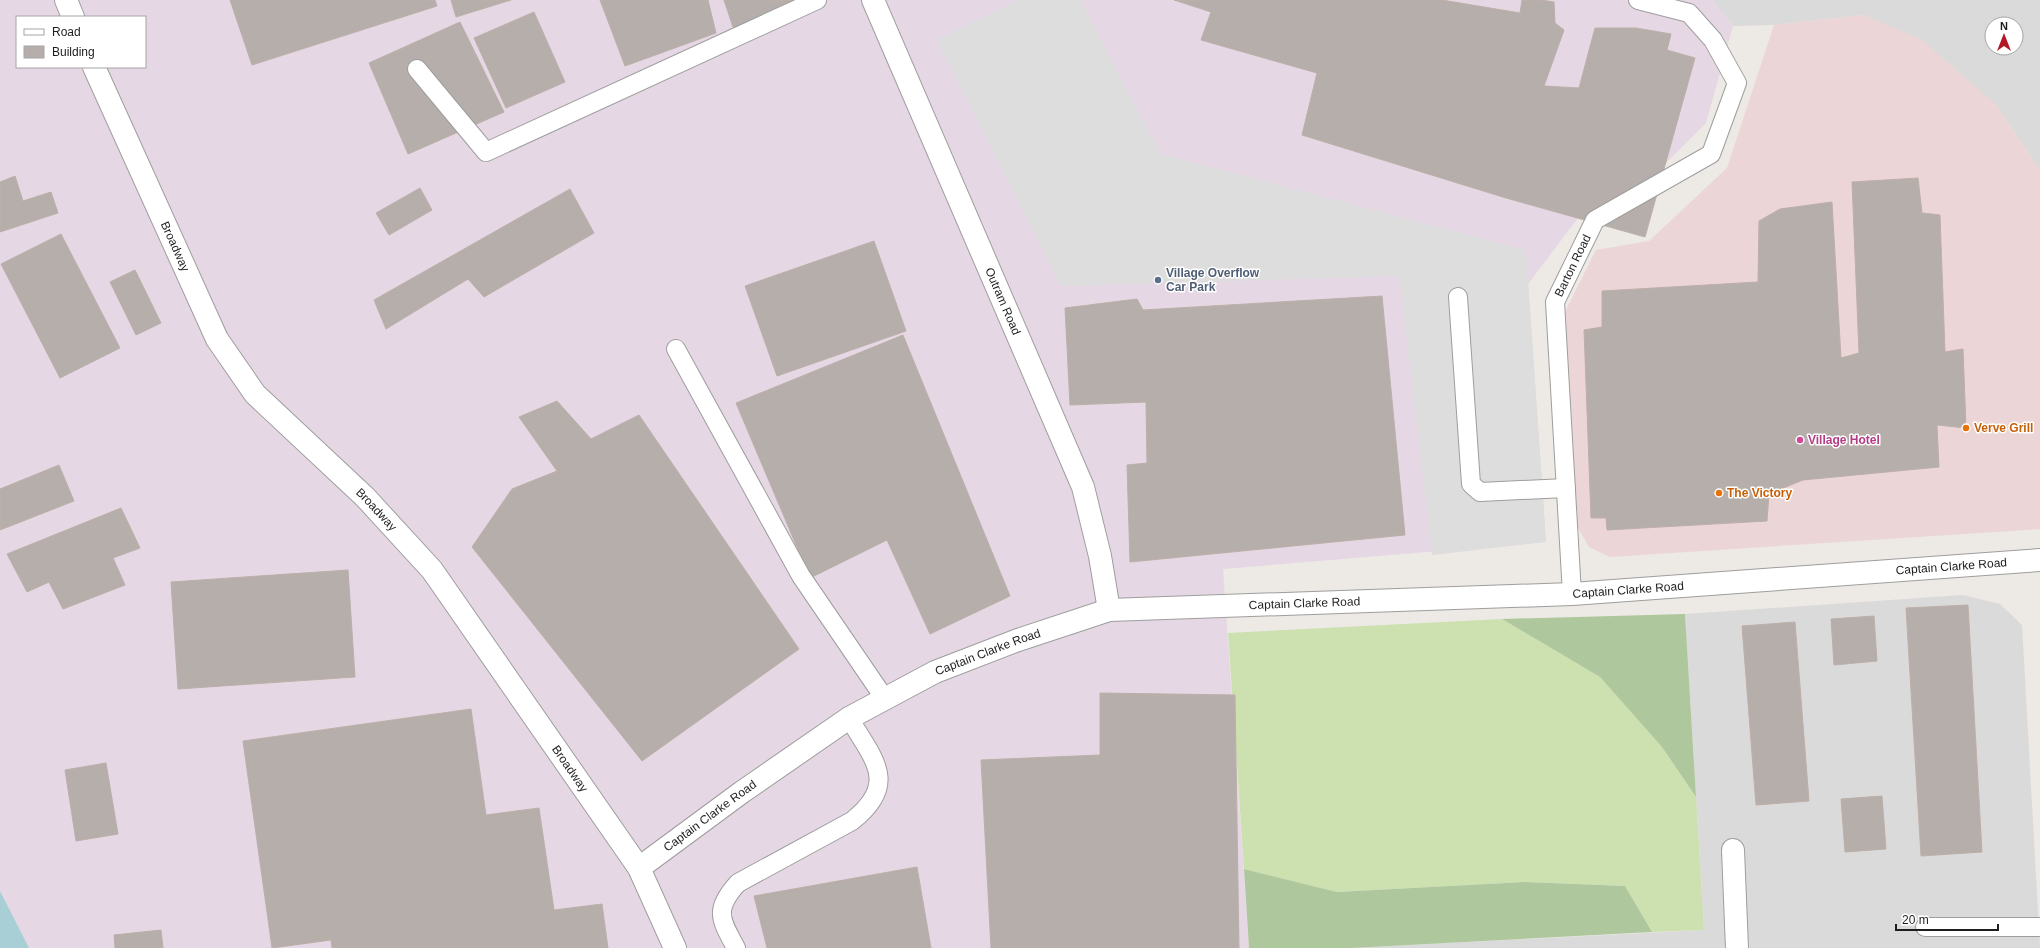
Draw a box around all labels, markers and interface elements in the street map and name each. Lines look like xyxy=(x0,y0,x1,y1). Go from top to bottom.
legend xyxy=(16,16,146,68)
north arrow xyxy=(1984,16,2024,56)
text: N xyxy=(2000,20,2008,32)
text: Road xyxy=(52,25,81,39)
text: Building xyxy=(52,45,95,59)
street label: Broadway xyxy=(158,219,193,274)
street label: Barton Road xyxy=(1552,232,1594,299)
street label: Outram Road xyxy=(982,265,1024,337)
place label: Village Overflow Car Park xyxy=(1166,266,1260,294)
marker: Village Overflow Car Park xyxy=(1153,275,1163,285)
place label: Verve Grill xyxy=(1974,421,2033,435)
marker: Verve Grill xyxy=(1961,423,1971,433)
place label: Village Hotel xyxy=(1808,433,1880,447)
marker: Village Hotel xyxy=(1795,435,1805,445)
street label: Broadway xyxy=(353,485,400,534)
place label: The Victory xyxy=(1727,486,1792,500)
marker: The Victory xyxy=(1714,488,1724,498)
street label: Captain Clarke Road xyxy=(1895,555,2007,577)
street label: Captain Clarke Road xyxy=(1572,579,1684,601)
street label: Captain Clarke Road xyxy=(1248,594,1360,612)
street label: Captain Clarke Road xyxy=(933,626,1042,678)
street label: Broadway xyxy=(549,743,591,795)
street label: Captain Clarke Road xyxy=(661,777,759,855)
scale bar xyxy=(1896,906,1998,932)
text: 20 m xyxy=(1902,913,1929,927)

